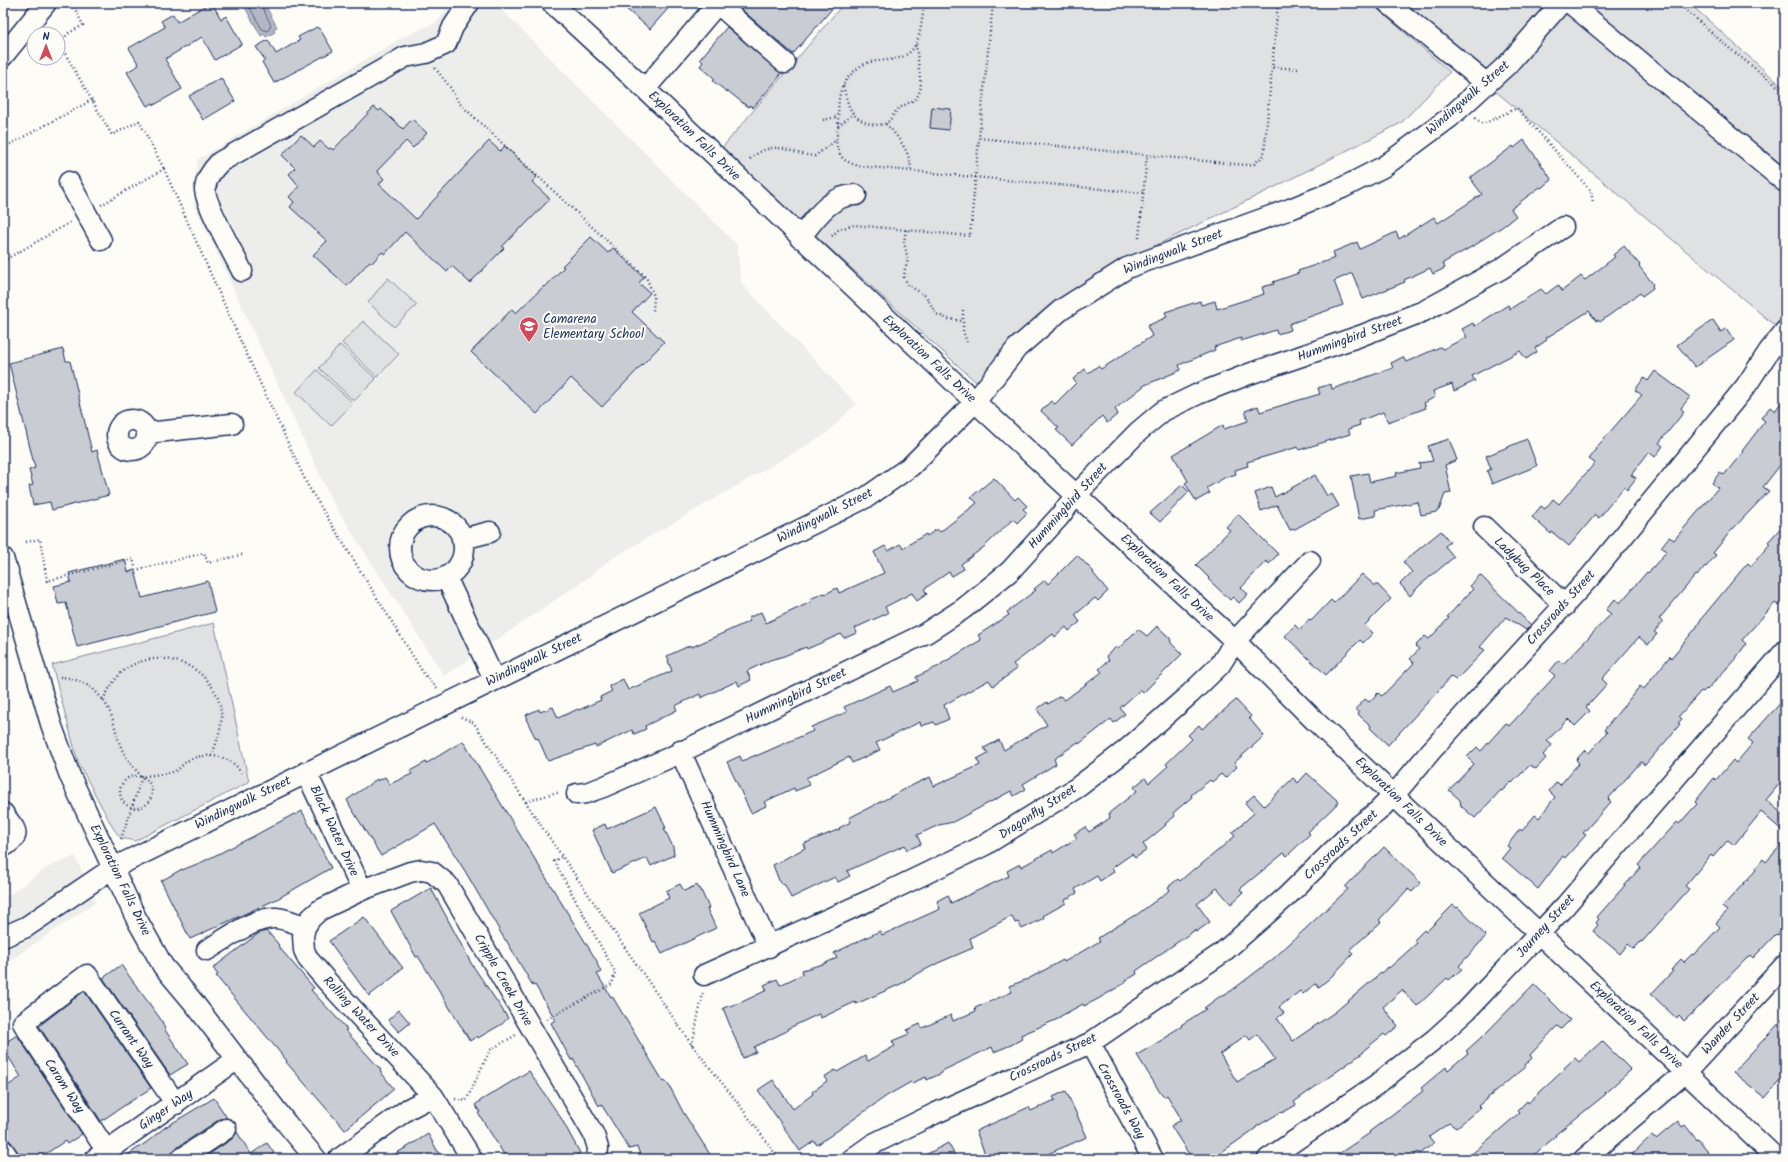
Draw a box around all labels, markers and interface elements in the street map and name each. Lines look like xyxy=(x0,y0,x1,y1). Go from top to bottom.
north arrow xyxy=(26,26,66,66)
text: N xyxy=(43,28,50,46)
street label: Windingwalk Street xyxy=(1421,55,1515,140)
street label: Exploration Falls Drive xyxy=(643,86,745,186)
street label: Windingwalk Street xyxy=(1120,223,1227,281)
place label: Camarena Elementary School xyxy=(543,309,644,345)
street label: Exploration Falls Drive xyxy=(877,310,981,408)
street label: Hummingbird Street xyxy=(1294,310,1407,368)
school or university icon: Camarena Elementary School xyxy=(518,315,540,343)
street label: Hummingbird Street xyxy=(1023,457,1114,554)
street label: Windingwalk Street xyxy=(773,482,877,549)
street label: Exploration Falls Drive xyxy=(1115,529,1219,627)
street label: Ladybug Place xyxy=(1489,532,1560,602)
street label: Crossroads Street xyxy=(1521,565,1601,651)
street label: Windingwalk Street xyxy=(482,627,587,692)
street label: Hummingbird Street xyxy=(742,662,851,730)
street label: Exploration Falls Drive xyxy=(1350,752,1452,852)
street label: Windingwalk Street xyxy=(191,770,296,835)
street label: Dragonfly Street xyxy=(995,778,1082,845)
street label: Black Water Drive xyxy=(304,782,364,880)
street label: Hummingbird Lane xyxy=(694,797,756,901)
street label: Crossroads Street xyxy=(1299,804,1384,885)
street label: Exploration Falls Drive xyxy=(84,821,156,940)
street label: Journey Street xyxy=(1512,889,1581,963)
street label: Cripple Creek Drive xyxy=(468,930,538,1030)
street label: Rolling Water Drive xyxy=(317,971,405,1063)
street label: Exploration Falls Drive xyxy=(1584,976,1688,1074)
street label: Wander Street xyxy=(1697,988,1766,1060)
street label: Currant Way xyxy=(103,1005,160,1074)
street label: Crossroads Street xyxy=(1005,1027,1101,1088)
street label: Carom Way xyxy=(38,1054,90,1118)
street label: Crossroads Way xyxy=(1091,1059,1151,1144)
street label: Ginger Way xyxy=(134,1083,198,1136)

